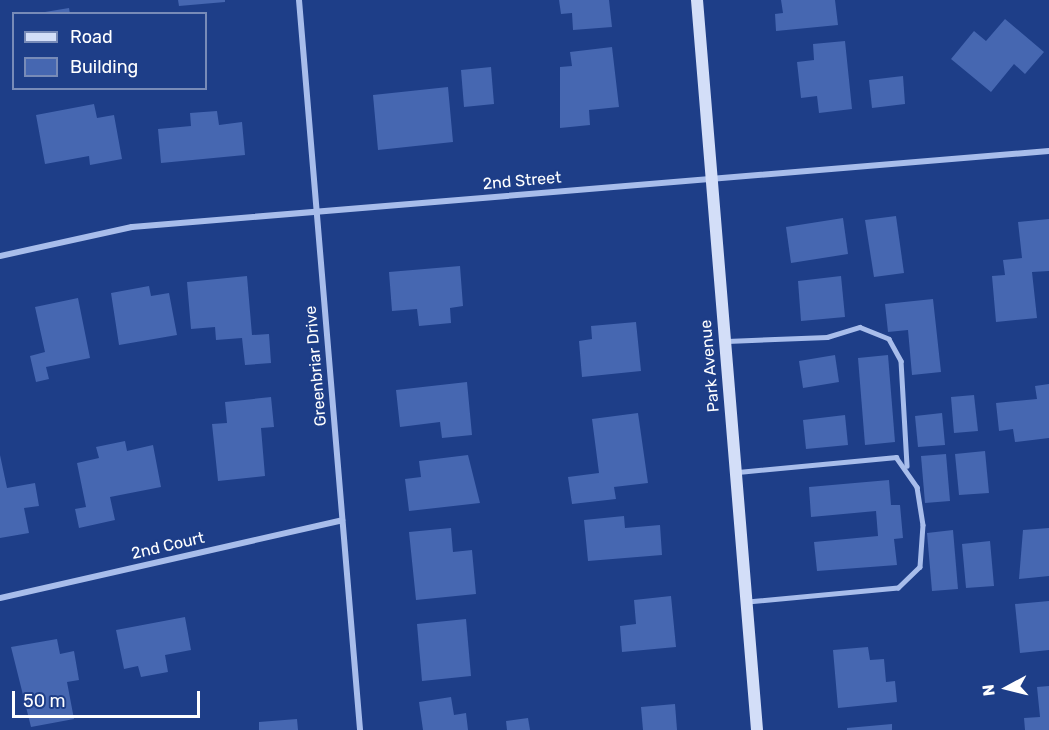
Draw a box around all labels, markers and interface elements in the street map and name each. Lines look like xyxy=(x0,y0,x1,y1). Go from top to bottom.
legend xyxy=(12,12,207,90)
text: Road xyxy=(70,26,113,48)
text: Building xyxy=(70,56,138,78)
street label: 2nd Street xyxy=(482,168,562,194)
street label: Greenbriar Drive xyxy=(301,305,331,427)
street label: Park Avenue xyxy=(696,319,724,413)
street label: 2nd Court xyxy=(130,528,206,564)
north arrow xyxy=(977,658,1037,718)
scale bar xyxy=(15,679,202,717)
text: N xyxy=(979,683,999,697)
text: 50 m xyxy=(23,690,66,712)

